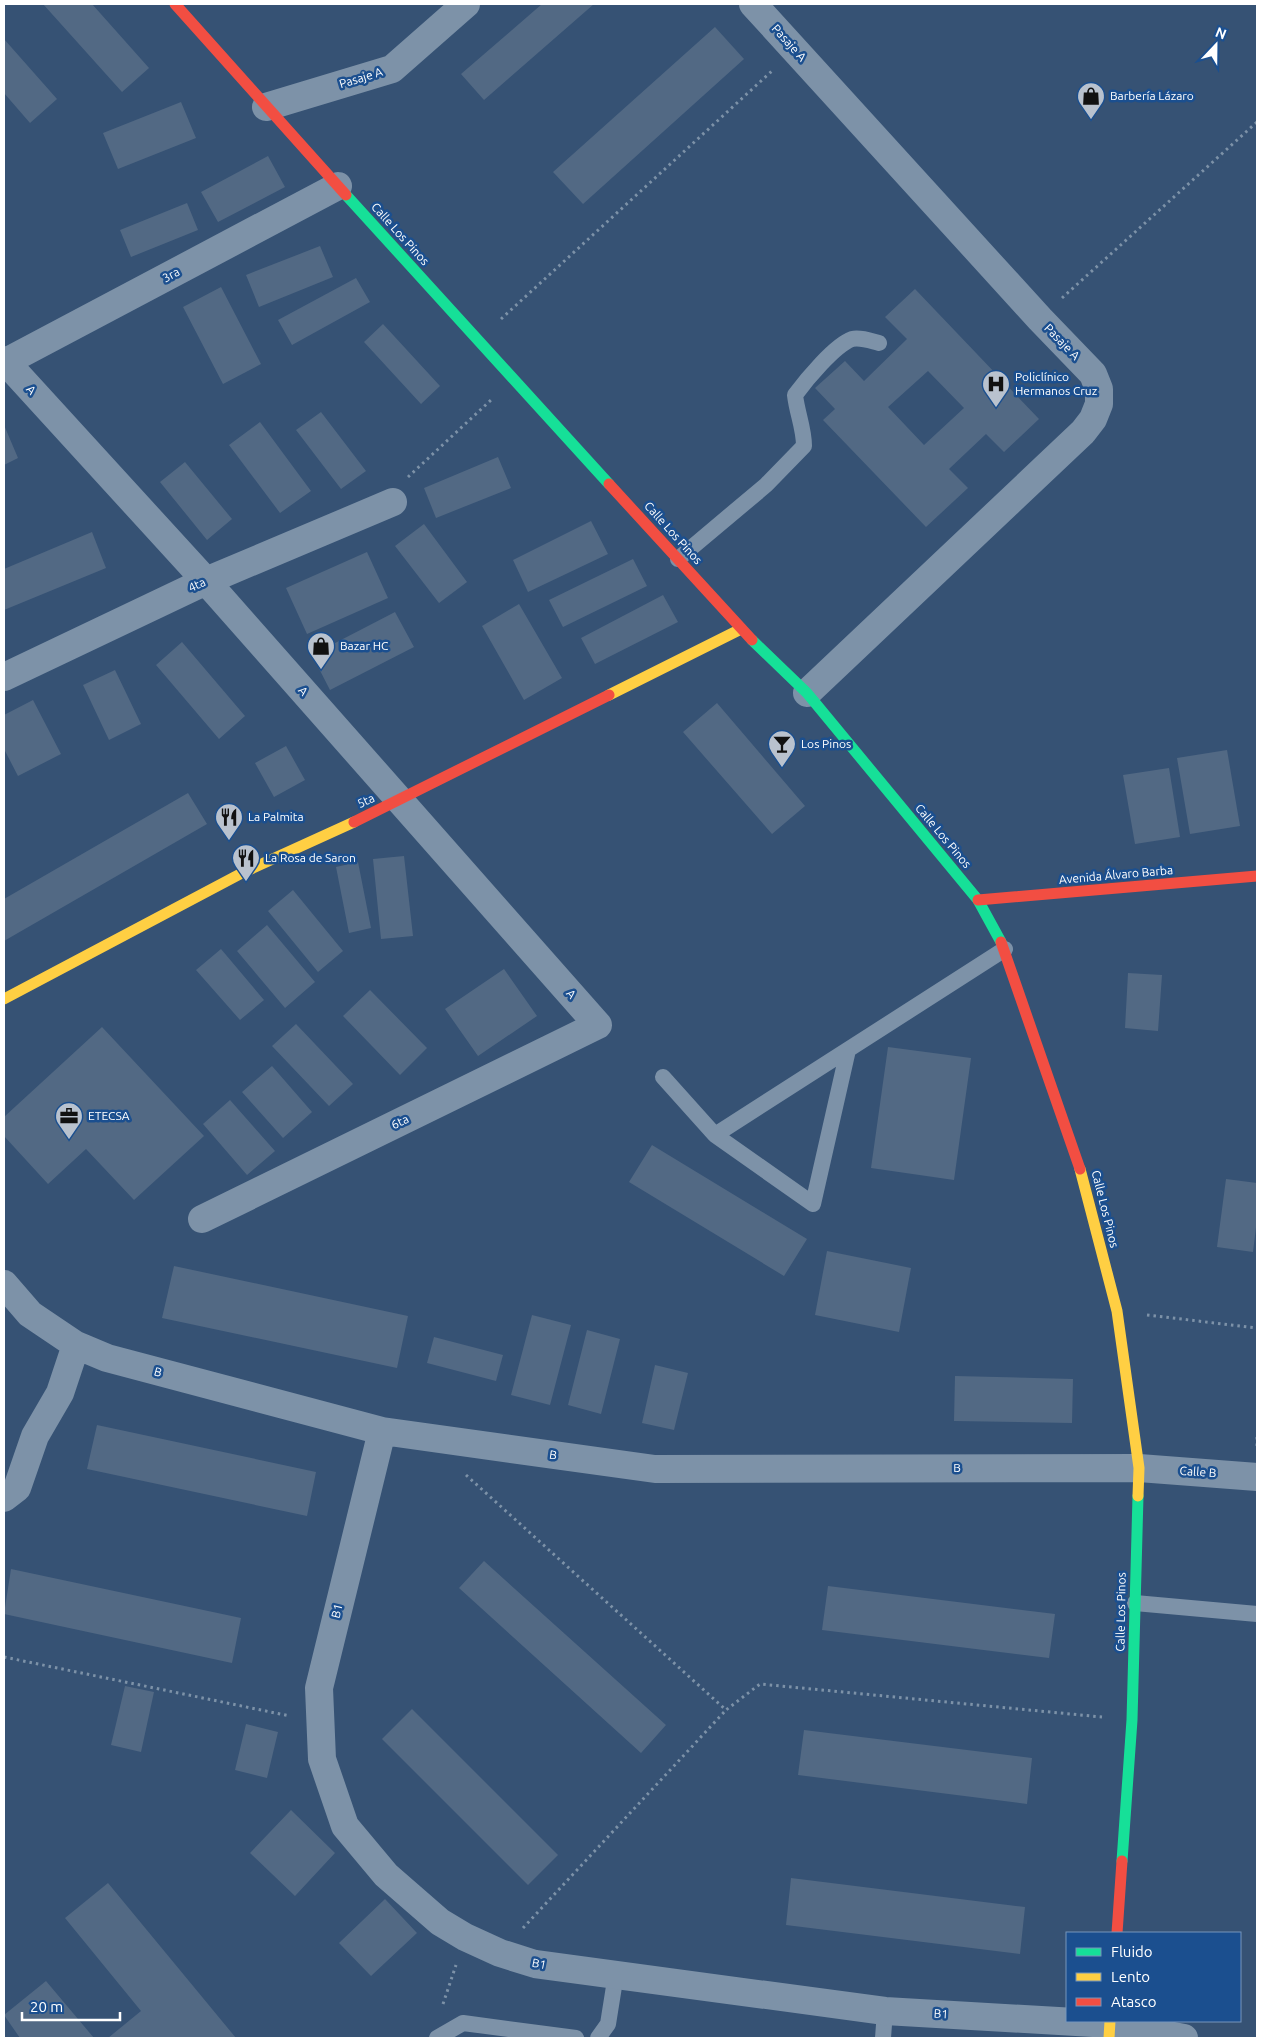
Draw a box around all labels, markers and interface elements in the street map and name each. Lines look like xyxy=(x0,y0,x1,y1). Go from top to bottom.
north arrow xyxy=(1191,20,1241,70)
street label: Pasaje A xyxy=(770,22,809,64)
text: N xyxy=(1213,24,1229,42)
street label: Pasaje A xyxy=(338,65,384,90)
shop icon: Barbería Lázaro xyxy=(1076,81,1106,120)
place label: Barbería Lázaro xyxy=(1110,89,1194,102)
street label: Calle Los Pinos xyxy=(369,200,432,268)
street label: 3ra xyxy=(160,265,182,284)
street label: Pasaje A xyxy=(1042,321,1083,362)
hospital icon: Policlínico Hermanos Cruz xyxy=(981,369,1011,408)
place label: Policlínico Hermanos Cruz xyxy=(1015,370,1098,397)
street label: A xyxy=(24,382,39,397)
street label: Calle Los Pinos xyxy=(642,499,705,567)
street label: 4ta xyxy=(186,575,208,594)
shop icon: Bazar HC xyxy=(306,631,336,670)
place label: Bazar HC xyxy=(340,639,389,652)
street label: A xyxy=(296,683,311,698)
bar icon: Los Pinos xyxy=(767,729,797,768)
place label: Los Pinos xyxy=(801,737,851,750)
street label: 5ta xyxy=(355,791,377,810)
street label: Calle Los Pinos xyxy=(913,801,974,870)
restaurant icon: La Palmita xyxy=(214,802,244,841)
place label: La Palmita xyxy=(248,810,304,823)
restaurant icon: La Rosa de Saron xyxy=(231,843,261,882)
place label: La Rosa de Saron xyxy=(265,851,356,864)
street label: Avenida Álvaro Barba xyxy=(1058,863,1174,886)
street label: A xyxy=(564,986,579,1001)
office icon: ETECSA xyxy=(54,1101,84,1140)
place label: ETECSA xyxy=(88,1109,130,1122)
street label: 6ta xyxy=(389,1112,411,1131)
street label: Calle Los Pinos xyxy=(1090,1169,1121,1249)
street label: B xyxy=(153,1364,163,1379)
street label: B xyxy=(548,1448,558,1461)
street label: B xyxy=(953,1461,961,1474)
street label: Calle B xyxy=(1179,1464,1217,1479)
street label: Calle Los Pinos xyxy=(1113,1572,1128,1652)
street label: B1 xyxy=(328,1602,345,1619)
legend xyxy=(1066,1932,1241,2022)
text: Fluido xyxy=(1111,1943,1153,1960)
street label: B1 xyxy=(531,1956,547,1971)
text: Lento xyxy=(1111,1968,1150,1985)
scale bar xyxy=(22,1990,120,2022)
text: Atasco xyxy=(1111,1993,1157,2010)
text: 20 m xyxy=(30,1998,63,2015)
street label: B1 xyxy=(934,2007,949,2020)

